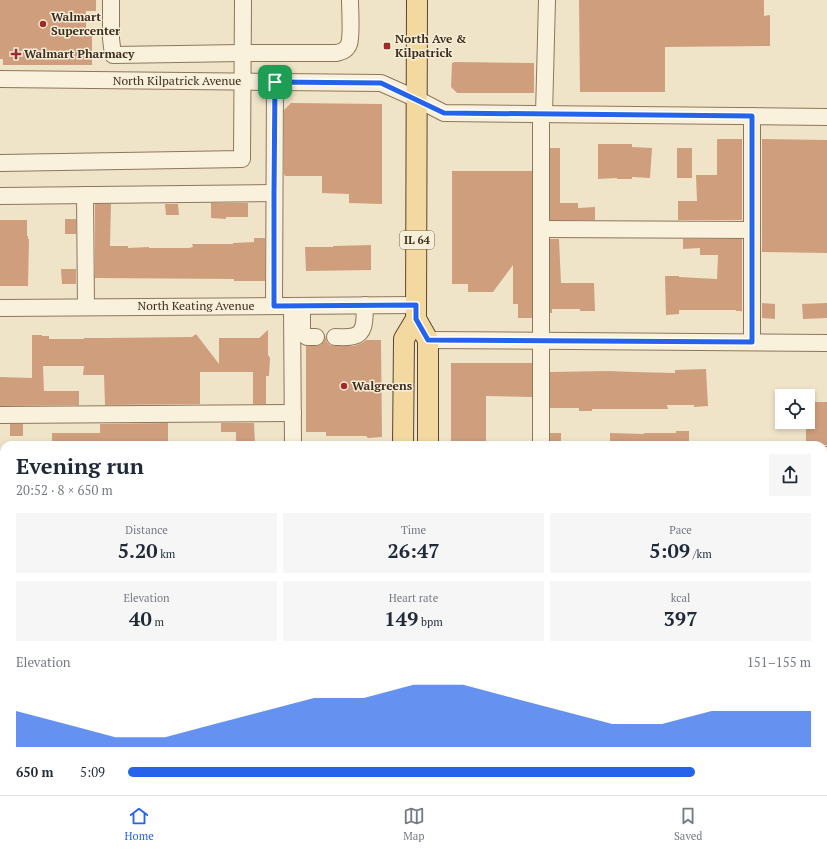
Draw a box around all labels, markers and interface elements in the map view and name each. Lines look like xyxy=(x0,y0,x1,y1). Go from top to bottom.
place label: Walmart Supercenter xyxy=(51,9,121,38)
marker: Walmart Supercenter xyxy=(38,19,48,29)
place label: North Ave & Kilpatrick xyxy=(395,31,467,60)
marker: North Ave & Kilpatrick xyxy=(382,41,392,51)
place label: Walmart Pharmacy xyxy=(24,46,135,61)
marker: Walmart Pharmacy xyxy=(11,49,21,59)
pin xyxy=(258,65,292,99)
icon: arrive xyxy=(264,71,286,93)
street label: North Kilpatrick Avenue xyxy=(113,73,241,88)
road number: IL 64 xyxy=(400,231,434,249)
street label: North Keating Avenue xyxy=(137,298,255,313)
place label: Walgreens xyxy=(352,378,413,393)
marker: Walgreens xyxy=(339,381,349,391)
map controls xyxy=(775,389,815,429)
button: locate xyxy=(775,389,815,429)
text: Evening run xyxy=(16,451,144,480)
button: share xyxy=(769,454,811,496)
text: 20:52 · 8 × 650 m xyxy=(16,481,113,499)
text: Distance xyxy=(125,523,168,537)
text: Time xyxy=(401,523,426,537)
text: Pace xyxy=(669,523,692,537)
text: 5.20 xyxy=(118,537,157,564)
text: 26:47 xyxy=(387,537,440,564)
text: 5:09 xyxy=(649,537,690,564)
text: km xyxy=(157,547,175,561)
text: /km xyxy=(690,547,712,561)
text: Elevation xyxy=(123,591,170,605)
text: Heart rate xyxy=(389,591,438,605)
text: kcal xyxy=(671,591,690,605)
text: 40 xyxy=(129,605,152,632)
text: 149 xyxy=(384,605,418,632)
text: 397 xyxy=(664,605,697,632)
text: m xyxy=(152,615,164,629)
text: bpm xyxy=(418,615,443,629)
text: Elevation xyxy=(16,653,71,671)
text: 151–155 m xyxy=(747,653,811,671)
text: 650 m xyxy=(16,763,54,781)
text: 5:09 xyxy=(80,763,105,781)
tab: Home xyxy=(125,805,154,843)
tab: Map xyxy=(403,805,425,843)
tab: Saved xyxy=(674,805,702,843)

